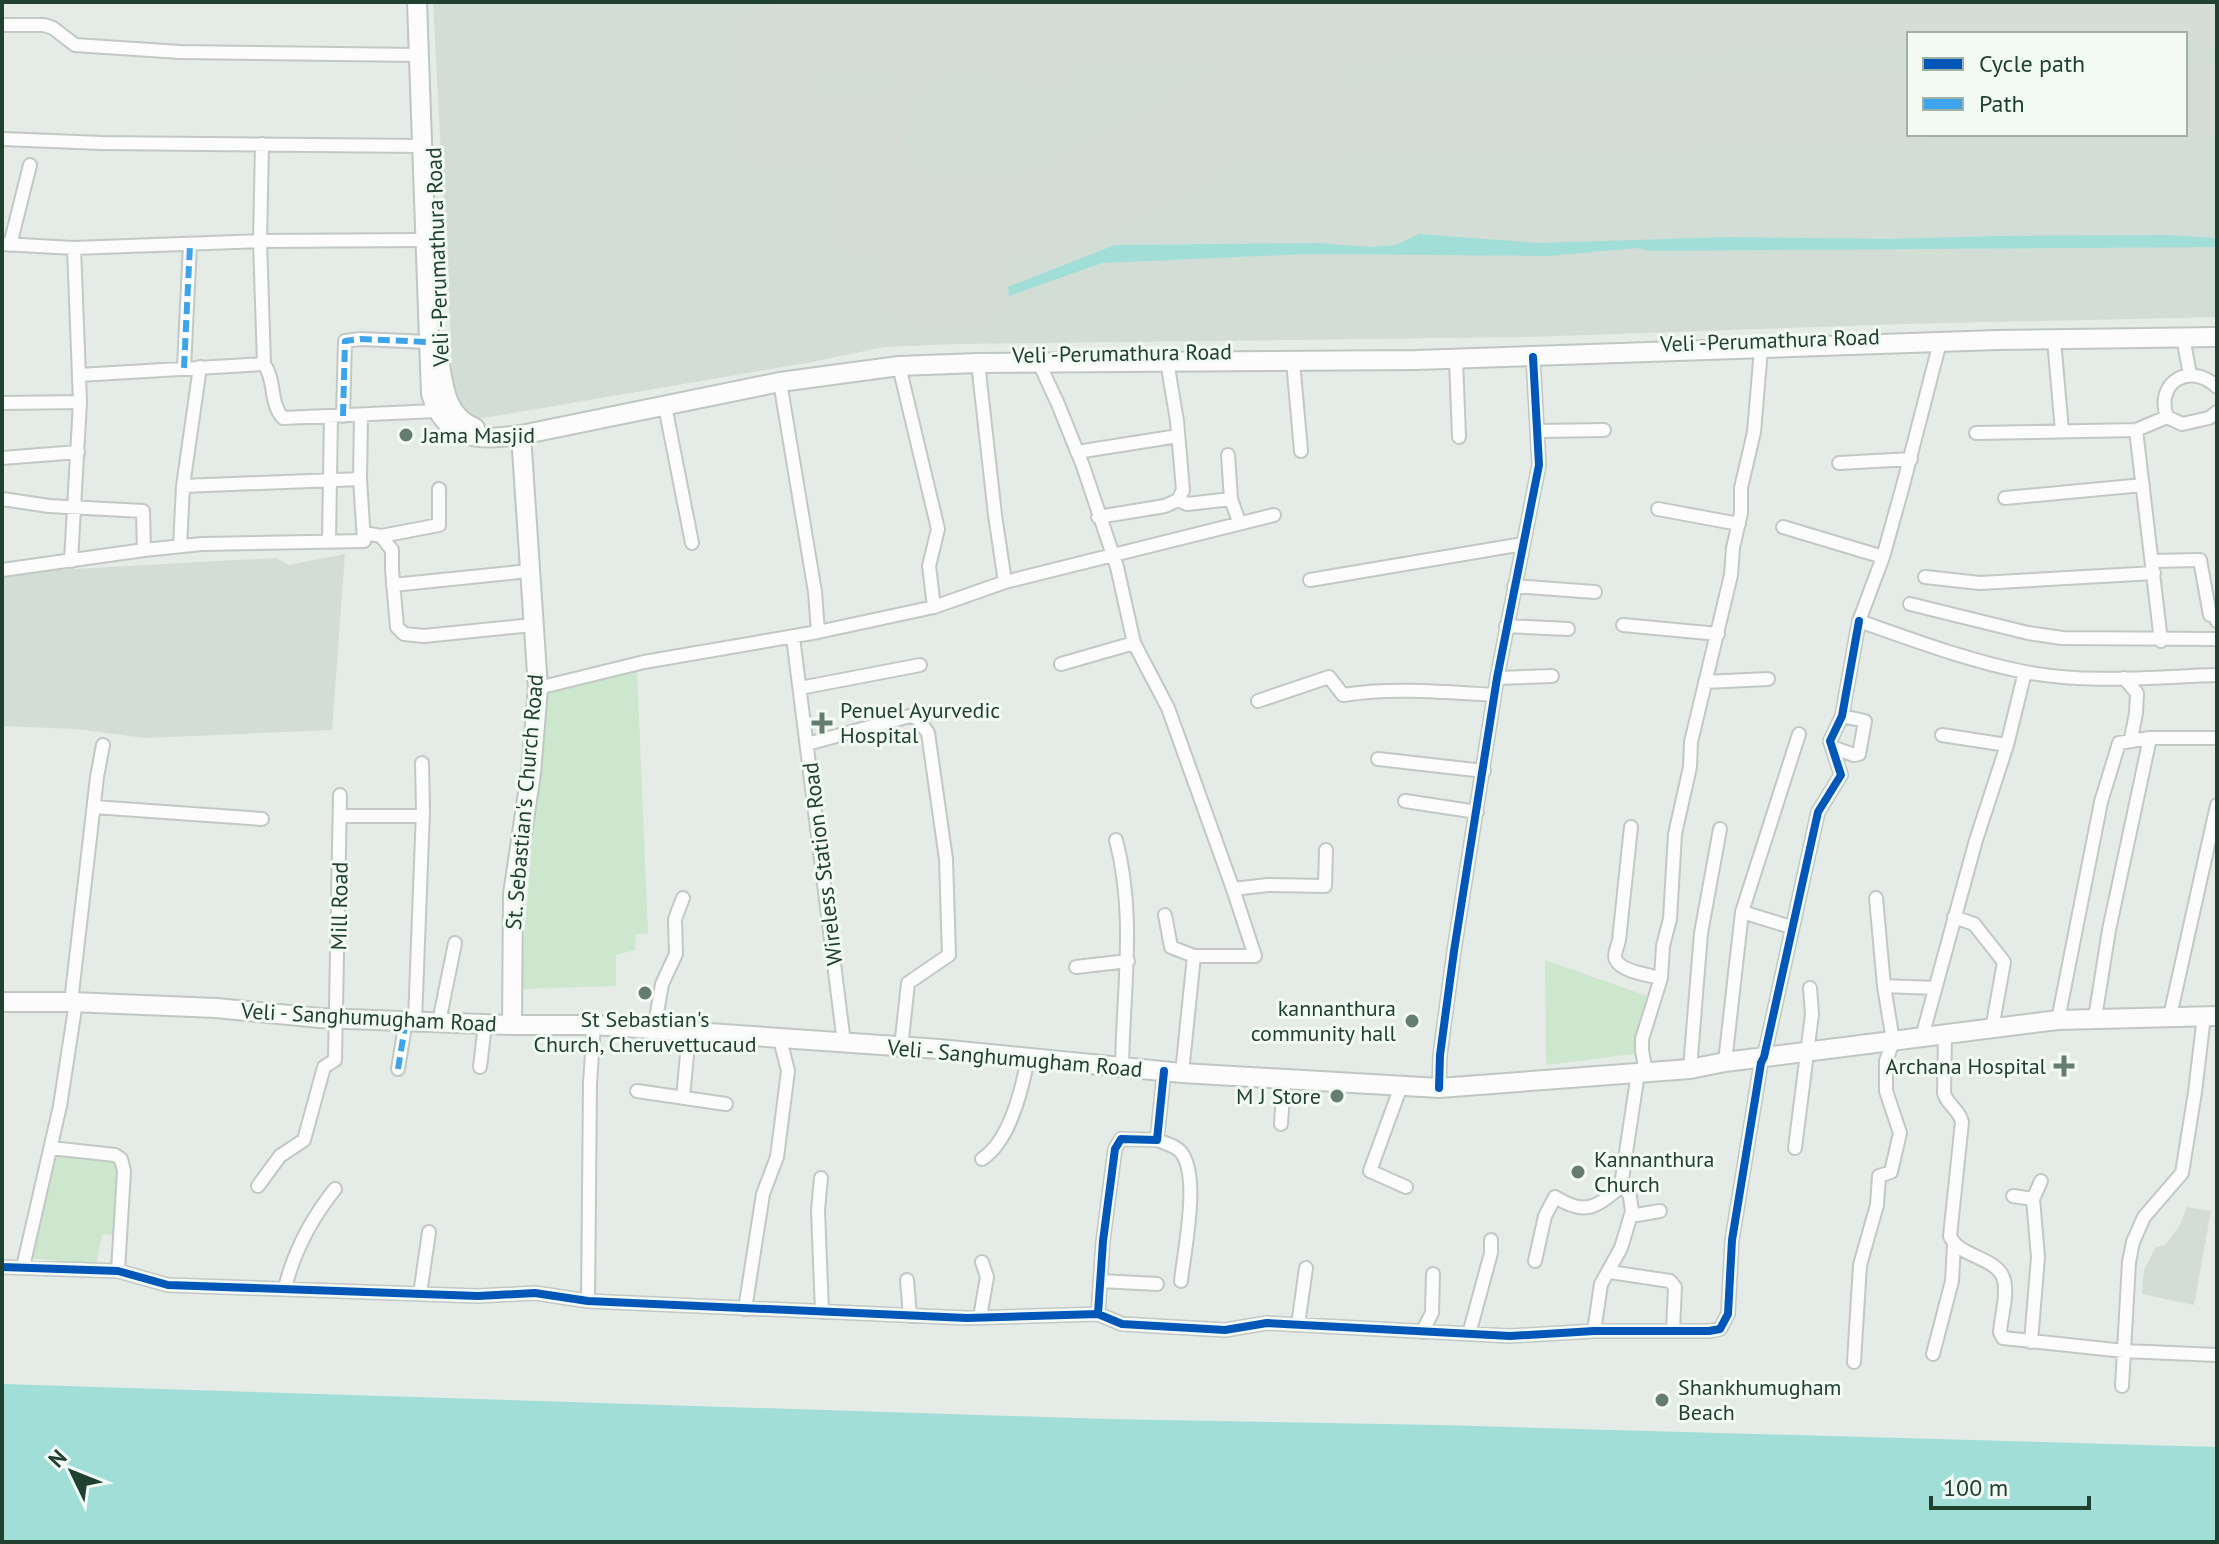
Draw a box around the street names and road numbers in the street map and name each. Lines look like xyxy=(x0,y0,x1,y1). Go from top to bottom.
street label: Veli -Perumathura Road xyxy=(419,147,455,368)
street label: Veli -Perumathura Road xyxy=(1659,322,1880,358)
street label: Veli -Perumathura Road xyxy=(1011,337,1232,369)
street label: St. Sebastian's Church Road xyxy=(499,673,549,931)
street label: Wireless Station Road xyxy=(796,761,848,967)
street label: Mill Road xyxy=(324,861,354,951)
street label: Veli - Sanghumugham Road xyxy=(239,996,498,1038)
street label: Veli - Sanghumugham Road xyxy=(885,1033,1144,1083)

